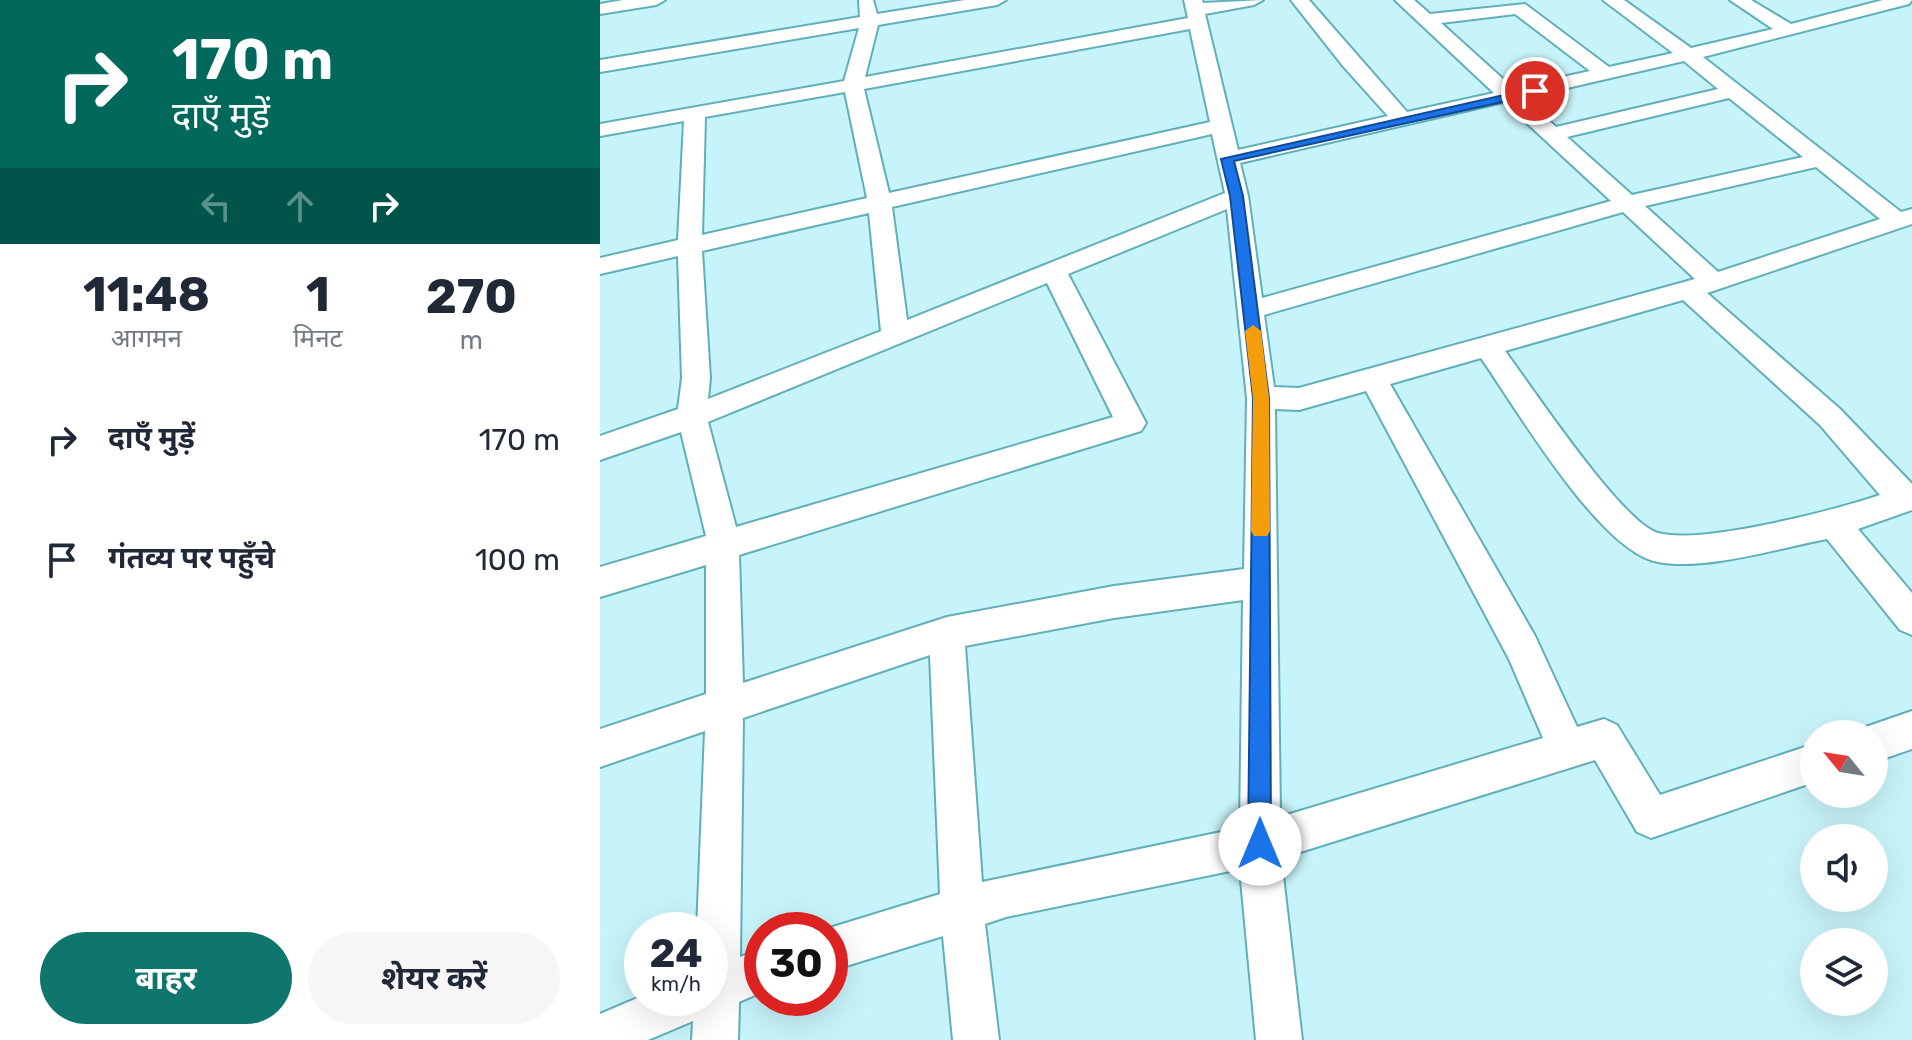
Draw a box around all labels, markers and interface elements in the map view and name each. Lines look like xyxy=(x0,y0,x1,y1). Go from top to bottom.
text: 170 m xyxy=(172,27,333,93)
icon: right xyxy=(40,32,144,136)
pin xyxy=(1501,57,1569,125)
icon: arrive xyxy=(1513,69,1557,113)
text: दाएँ मुड़ें xyxy=(172,94,270,137)
icon: left xyxy=(194,184,238,228)
icon: ahead xyxy=(278,184,322,228)
icon: right xyxy=(362,184,406,228)
text: 11:48 xyxy=(83,266,210,323)
text: 1 xyxy=(306,266,330,323)
text: 270 xyxy=(426,268,517,325)
text: आगमन xyxy=(111,323,182,354)
text: मिनट xyxy=(293,323,343,354)
text: m xyxy=(460,325,483,356)
icon: right xyxy=(40,418,84,462)
text: दाएँ मुड़ें xyxy=(108,420,195,456)
text: 170 m xyxy=(479,422,560,458)
icon: arrive xyxy=(40,538,84,582)
text: गंतव्य पर पहुँचे xyxy=(108,540,275,576)
text: 100 m xyxy=(475,542,560,578)
north arrow xyxy=(1800,720,1888,808)
map controls xyxy=(1800,720,1888,1016)
position arrow xyxy=(1218,802,1302,886)
button: sound xyxy=(1800,824,1888,912)
speed limit sign: 30 xyxy=(744,912,848,1016)
button: layers xyxy=(1800,928,1888,1016)
text: 24 xyxy=(649,930,703,977)
button: बाहर xyxy=(40,932,292,1024)
button: शेयर करें xyxy=(308,932,560,1024)
text: km/h xyxy=(651,972,701,996)

